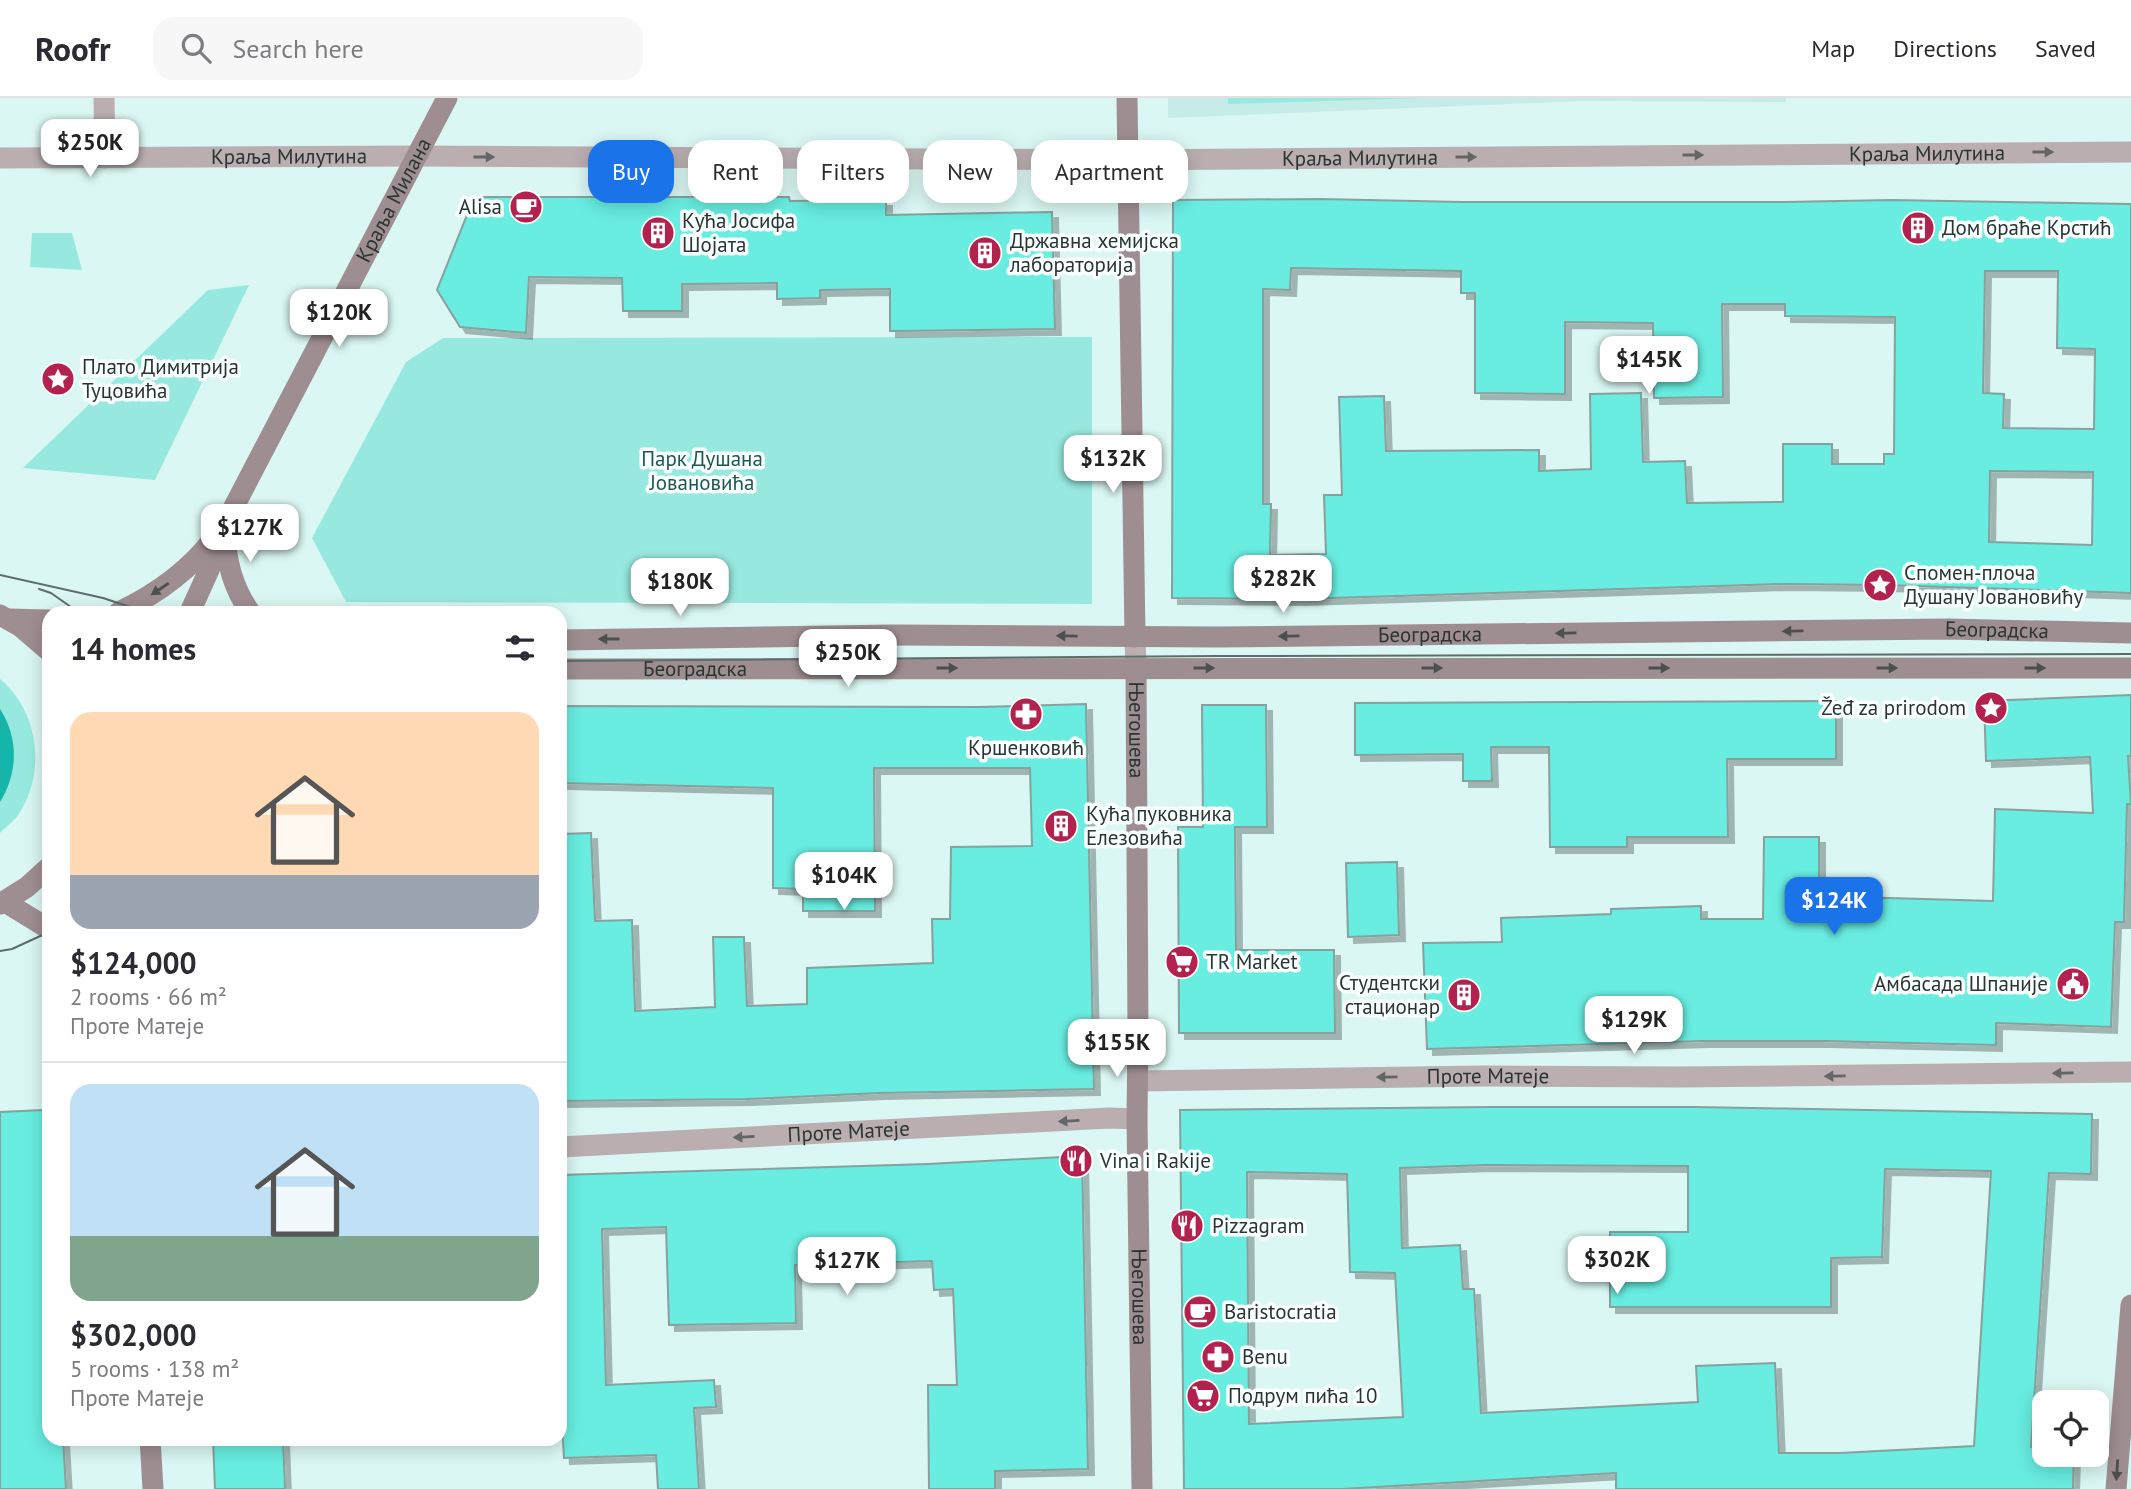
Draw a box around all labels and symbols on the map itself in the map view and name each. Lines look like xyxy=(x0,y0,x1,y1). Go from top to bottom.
pin: $250K xyxy=(41,120,139,179)
street label: Краља Милана xyxy=(350,133,437,267)
street label: Краља Милутина xyxy=(1849,139,2005,167)
street label: Краља Милутина xyxy=(211,142,367,170)
street label: Краља Милутина xyxy=(1282,144,1438,172)
one-way arrow xyxy=(2032,147,2054,158)
one-way arrow xyxy=(1682,149,1704,161)
one-way arrow xyxy=(474,151,496,162)
one-way arrow xyxy=(1455,151,1477,162)
cafe icon: Alisa xyxy=(507,188,545,226)
place label: Alisa xyxy=(459,193,502,220)
place label: Кућа Јосифа Шојата xyxy=(682,207,795,258)
building icon: Дом браће Крстић xyxy=(1899,209,1937,247)
building icon: Кућа Јосифа Шојата xyxy=(639,214,677,252)
place label: Дом браће Крстић xyxy=(1942,214,2111,241)
place label: Државна хемијска лабораторија xyxy=(1009,227,1179,278)
building icon: Државна хемијска лабораторија xyxy=(966,234,1004,272)
pin: $120K xyxy=(290,289,388,349)
pin: $145K xyxy=(1600,336,1698,396)
place label: Плато Димитрија Туцовића xyxy=(82,353,239,404)
place icon: Плато Димитрија Туцовића xyxy=(39,360,77,398)
pin: $132K xyxy=(1064,436,1162,495)
park label: Парк Душана Јовановића xyxy=(641,445,763,496)
pin: $127K xyxy=(201,504,299,564)
pin: $282K xyxy=(1234,556,1332,615)
pin: $180K xyxy=(631,559,729,618)
place label: Спомен-плоча Душану Јовановићу xyxy=(1904,559,2083,610)
place icon: Спомен-плоча Душану Јовановићу xyxy=(1861,566,1899,604)
one-way arrow xyxy=(151,582,169,596)
street label: Београдска xyxy=(1945,615,2049,644)
street label: Београдска xyxy=(1378,620,1482,648)
one-way arrow xyxy=(1782,625,1804,637)
one-way arrow xyxy=(1555,627,1577,639)
pin: $250K xyxy=(799,630,897,689)
one-way arrow xyxy=(1056,630,1078,642)
one-way arrow xyxy=(1278,630,1300,642)
one-way arrow xyxy=(597,633,619,645)
street label: Београдска xyxy=(643,655,747,682)
one-way arrow xyxy=(936,662,958,674)
one-way arrow xyxy=(1421,662,1443,674)
one-way arrow xyxy=(1648,662,1670,674)
one-way arrow xyxy=(1876,662,1898,674)
one-way arrow xyxy=(2025,662,2047,674)
one-way arrow xyxy=(1193,663,1215,674)
street label: Његошева xyxy=(1123,681,1151,779)
place icon: Žeđ za prirodom xyxy=(1972,689,2010,727)
place label: Žeđ za prirodom xyxy=(1821,694,1966,721)
pharmacy icon: Кршенковић xyxy=(1007,695,1045,733)
place label: Кршенковић xyxy=(968,734,1084,761)
place label: Кућа пуковника Елезовића xyxy=(1086,800,1232,851)
building icon: Кућа пуковника Елезовића xyxy=(1042,807,1080,845)
pin: $104K xyxy=(795,852,893,912)
pin: $124K xyxy=(1785,878,1883,937)
supermarket icon: TR Market xyxy=(1163,943,1201,981)
place label: TR Market xyxy=(1206,948,1298,975)
public building icon: Амбасада Шпаније xyxy=(2054,965,2092,1003)
place label: Студентски стационар xyxy=(1339,969,1440,1020)
place label: Амбасада Шпаније xyxy=(1874,970,2048,997)
building icon: Студентски стационар xyxy=(1445,976,1483,1014)
pin: $129K xyxy=(1585,996,1683,1056)
pin: $155K xyxy=(1068,1020,1166,1079)
street label: Проте Матеје xyxy=(1427,1062,1549,1090)
one-way arrow xyxy=(2052,1067,2074,1079)
one-way arrow xyxy=(1824,1070,1846,1081)
one-way arrow xyxy=(1376,1071,1398,1083)
street label: Проте Матеје xyxy=(787,1115,910,1148)
one-way arrow xyxy=(1057,1115,1079,1126)
one-way arrow xyxy=(732,1132,754,1143)
restaurant icon: Vina i Rakije xyxy=(1057,1142,1095,1180)
place label: Vina i Rakije xyxy=(1099,1147,1211,1174)
restaurant icon: Pizzagram xyxy=(1168,1207,1206,1245)
place label: Pizzagram xyxy=(1212,1212,1304,1239)
pin: $302K xyxy=(1568,1236,1666,1296)
pin: $127K xyxy=(798,1238,896,1297)
street label: Његошева xyxy=(1126,1248,1154,1346)
cafe icon: Baristocratia xyxy=(1181,1293,1219,1331)
place label: Baristocratia xyxy=(1224,1298,1337,1325)
pharmacy icon: Benu xyxy=(1199,1338,1237,1376)
place label: Benu xyxy=(1242,1343,1288,1370)
supermarket icon: Подрум пића 10 xyxy=(1184,1377,1222,1415)
place label: Подрум пића 10 xyxy=(1228,1382,1378,1409)
one-way arrow xyxy=(2112,1459,2123,1481)

